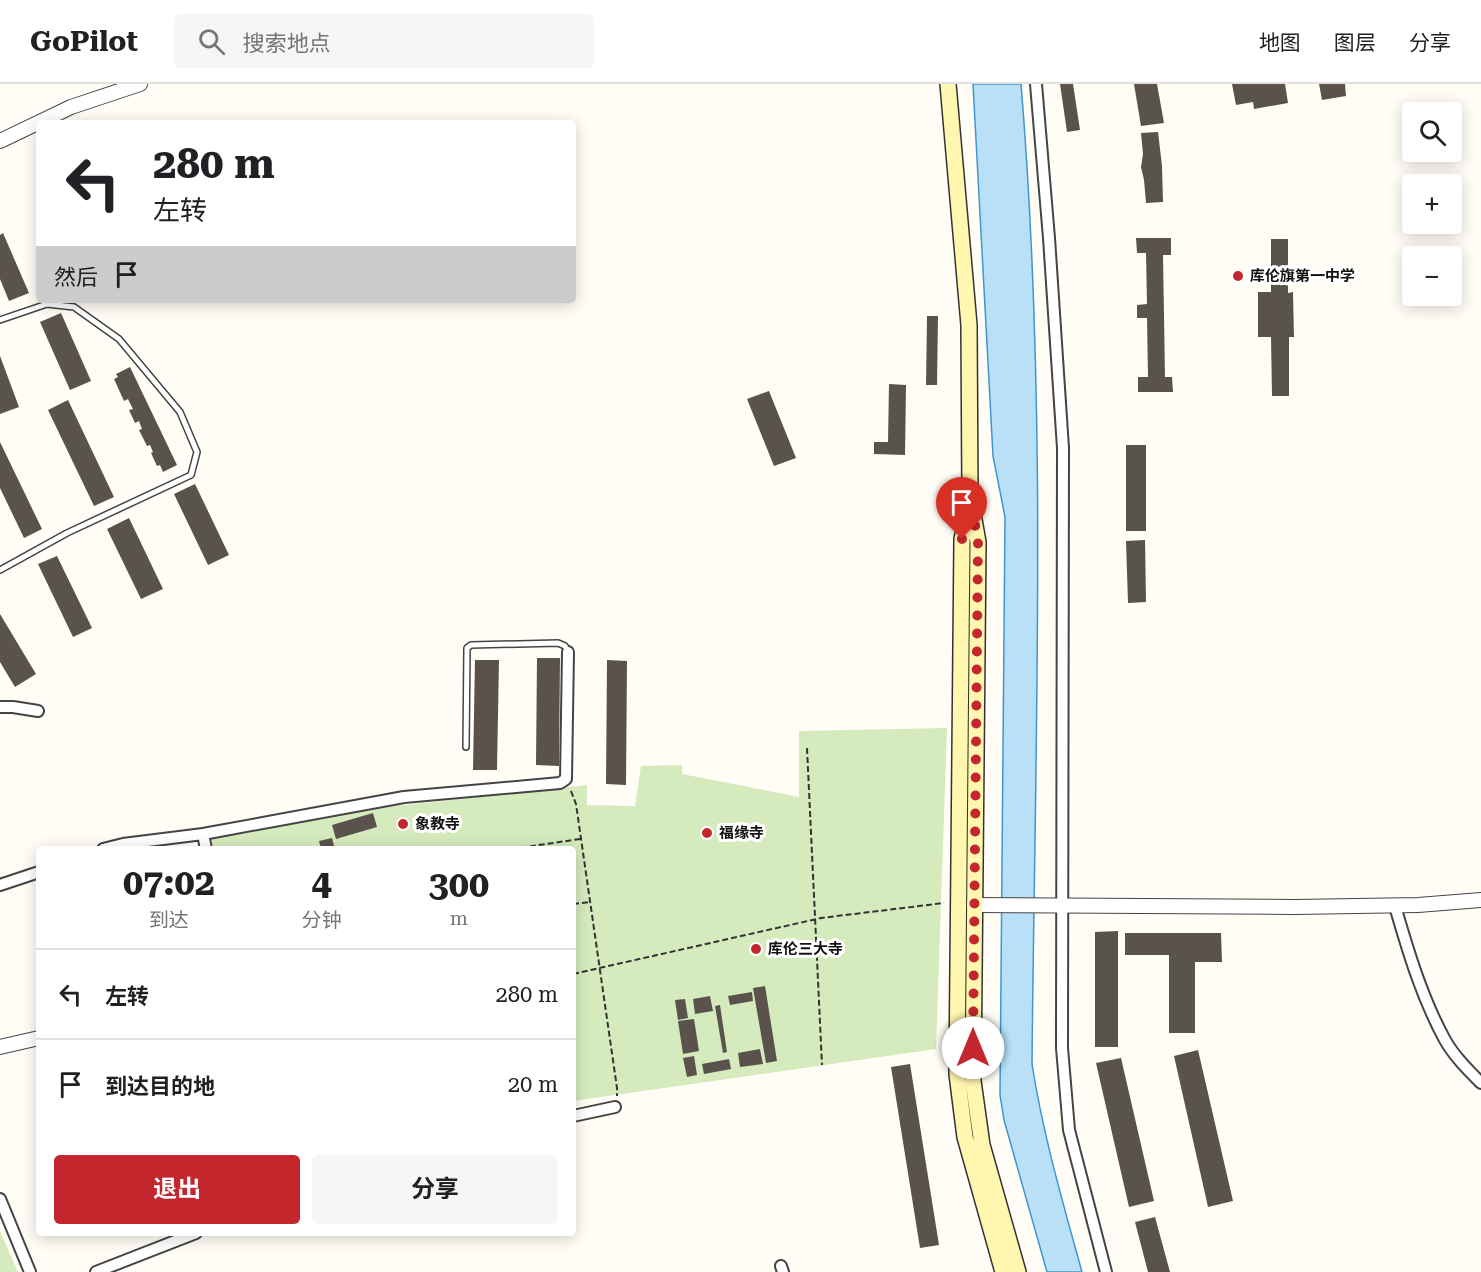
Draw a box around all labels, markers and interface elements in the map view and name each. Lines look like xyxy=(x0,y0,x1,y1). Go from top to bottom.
search box xyxy=(174,14,594,68)
text: GoPilot xyxy=(30,25,138,58)
icon: search xyxy=(195,25,228,58)
text: 搜索地点 xyxy=(243,31,331,56)
text: 地图 xyxy=(1259,31,1301,55)
text: 图层 xyxy=(1334,31,1376,55)
text: 分享 xyxy=(1409,31,1451,55)
map controls xyxy=(1402,102,1462,306)
button: search xyxy=(1402,102,1462,162)
text: 280 m xyxy=(153,139,275,188)
icon: left xyxy=(54,144,132,222)
button: + xyxy=(1402,174,1462,234)
text: 左转 xyxy=(153,195,207,227)
button: − xyxy=(1402,246,1462,306)
icon: arrive xyxy=(110,258,143,291)
text: 然后 xyxy=(54,265,98,290)
place label: 库伦旗第一中学 xyxy=(1250,267,1355,285)
marker: 库伦旗第一中学 xyxy=(1231,269,1245,283)
pin xyxy=(936,477,987,539)
icon: arrive xyxy=(945,486,978,519)
place label: 象教寺 xyxy=(415,815,460,833)
marker: 象教寺 xyxy=(396,817,410,831)
place label: 福缘寺 xyxy=(719,824,764,842)
marker: 福缘寺 xyxy=(700,826,714,840)
text: 07:02 xyxy=(123,862,215,904)
text: 4 xyxy=(312,862,332,904)
text: 300 xyxy=(429,864,489,906)
text: m xyxy=(450,906,468,930)
text: 到达 xyxy=(149,908,189,932)
text: 分钟 xyxy=(302,908,342,932)
place label: 库伦三大寺 xyxy=(768,940,843,958)
marker: 库伦三大寺 xyxy=(749,942,763,956)
icon: left xyxy=(54,978,87,1011)
text: 280 m xyxy=(495,982,558,1007)
text: 左转 xyxy=(105,984,149,1009)
position arrow xyxy=(941,1016,1005,1080)
icon: arrive xyxy=(54,1068,87,1101)
text: 20 m xyxy=(508,1072,558,1097)
text: 到达目的地 xyxy=(105,1074,215,1099)
button: 退出 xyxy=(54,1155,300,1224)
button: 分享 xyxy=(312,1155,558,1224)

